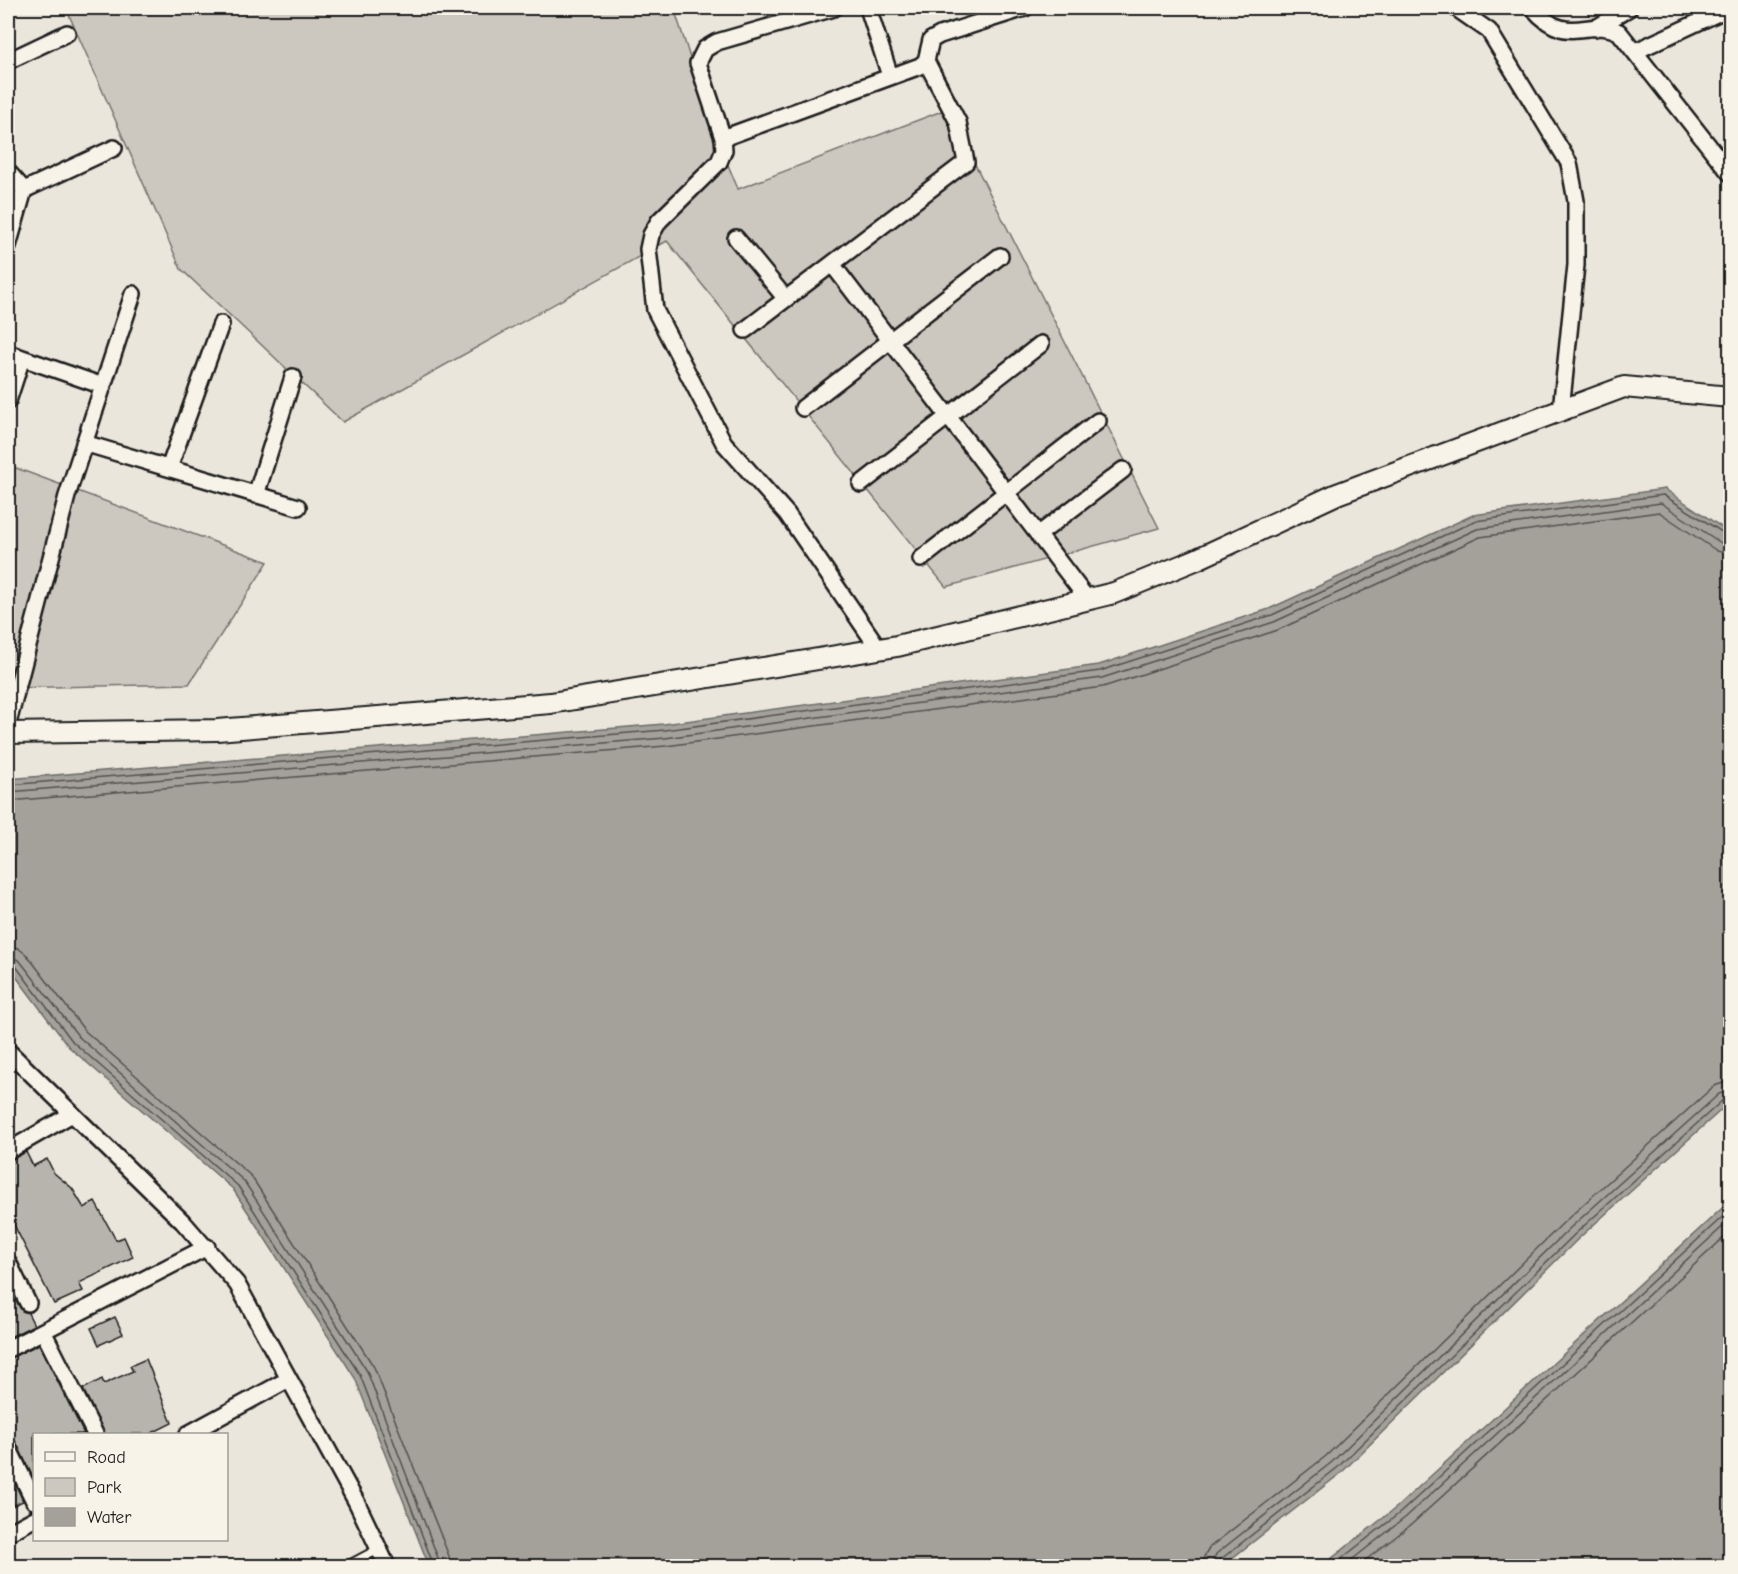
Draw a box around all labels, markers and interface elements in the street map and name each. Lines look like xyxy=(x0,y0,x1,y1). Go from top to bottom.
legend xyxy=(33,1433,228,1541)
text: Road xyxy=(87,1447,126,1468)
text: Park xyxy=(87,1477,122,1498)
text: Water xyxy=(87,1507,132,1528)

